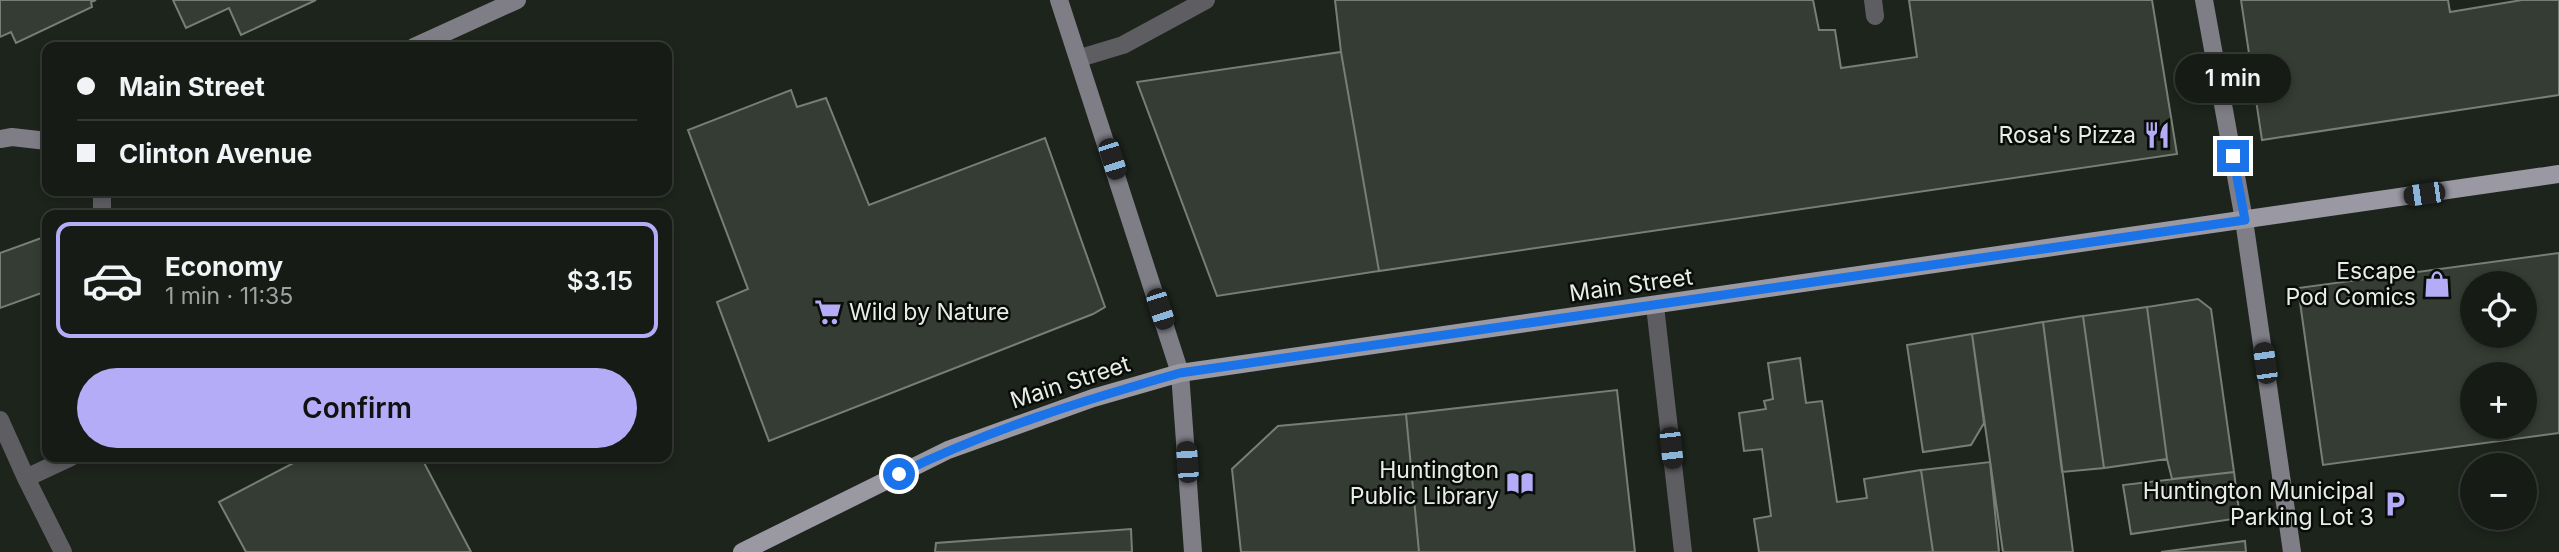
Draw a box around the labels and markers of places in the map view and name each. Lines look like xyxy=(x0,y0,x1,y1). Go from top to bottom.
restaurant icon: Rosa's Pizza xyxy=(2142,120,2172,150)
place label: Rosa's Pizza xyxy=(1999,121,2136,149)
place label: Escape Pod Comics xyxy=(2286,257,2416,311)
shop icon: Escape Pod Comics xyxy=(2422,269,2452,299)
supermarket icon: Wild by Nature xyxy=(813,297,843,327)
place label: Wild by Nature xyxy=(849,298,1009,326)
place label: Huntington Public Library xyxy=(1350,456,1499,510)
library icon: Huntington Public Library xyxy=(1505,468,1535,498)
place label: Huntington Municipal Parking Lot 3 xyxy=(2143,477,2374,531)
parking icon: Huntington Municipal Parking Lot 3 xyxy=(2380,489,2410,519)

